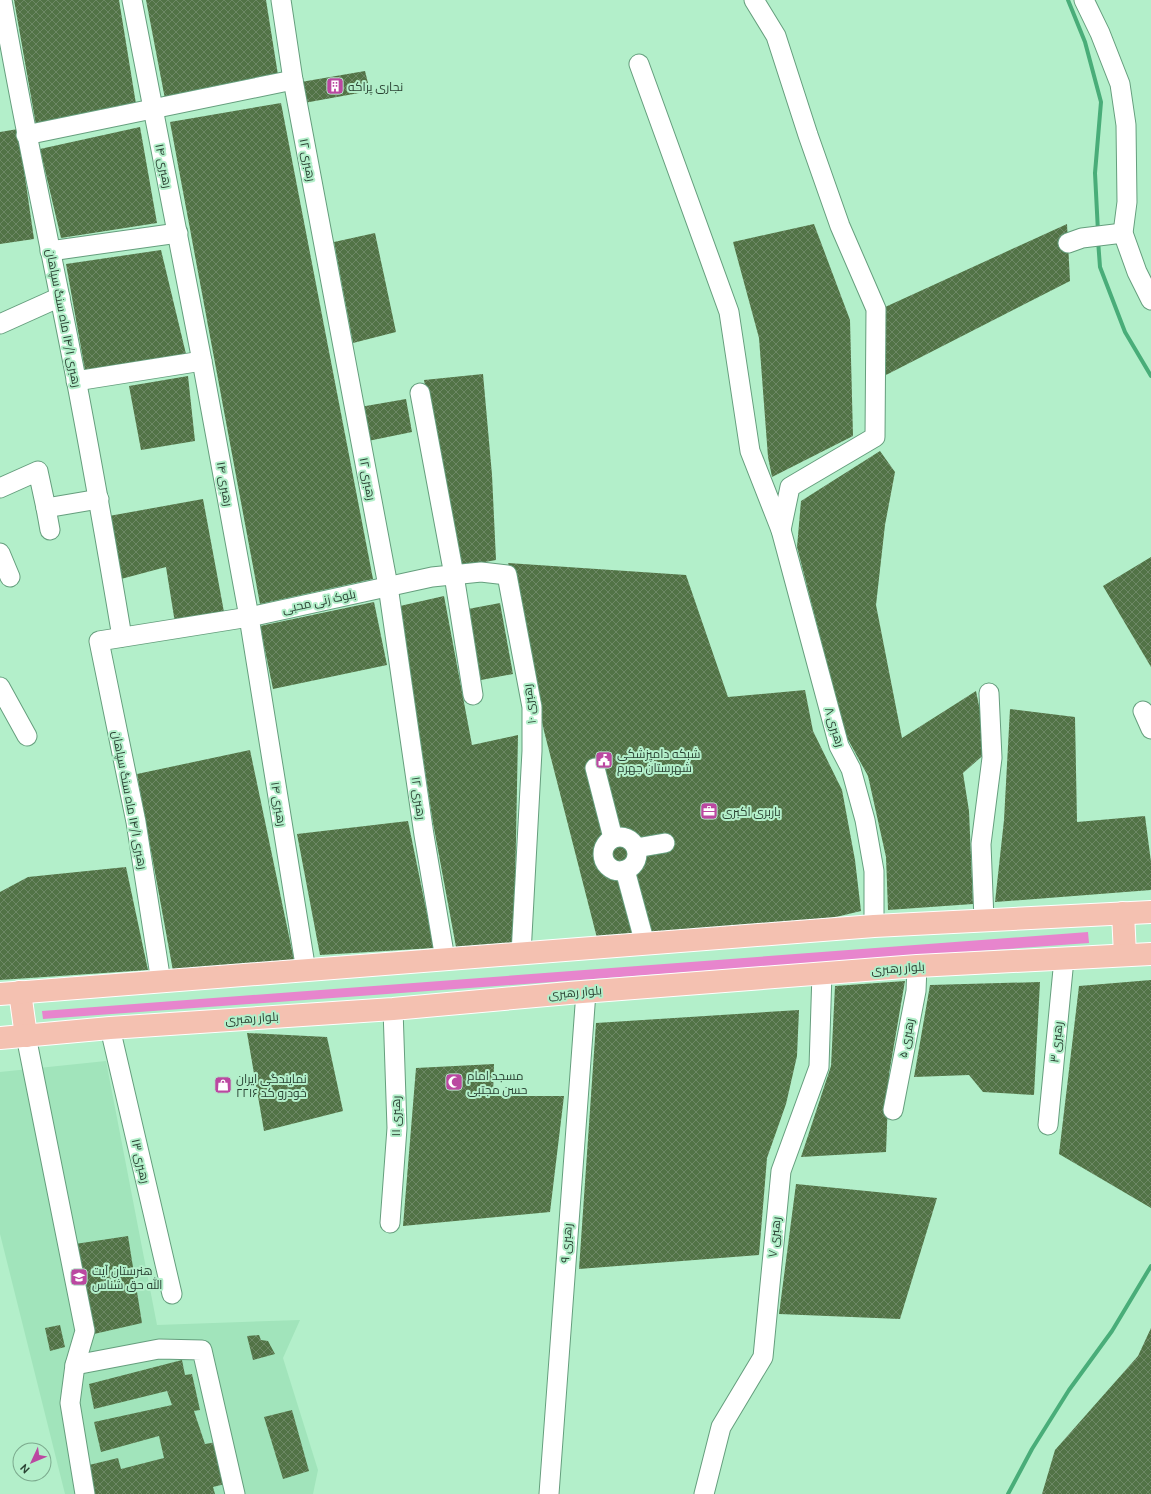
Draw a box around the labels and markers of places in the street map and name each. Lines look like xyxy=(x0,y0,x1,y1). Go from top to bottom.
building icon: نجاری پراکه xyxy=(325,76,345,96)
place label: نجاری پراکه xyxy=(348,80,403,96)
place label: شبکه دامپزشکی شهرستان جهرم xyxy=(617,747,700,776)
public building icon: شبکه دامپزشکی شهرستان جهرم xyxy=(594,750,614,770)
office icon: باربری اکبری xyxy=(699,801,719,821)
place label: باربری اکبری xyxy=(722,805,781,819)
place label: مسجد امام حسن مجتبی xyxy=(467,1069,528,1097)
place label: نمایندگی ایران خودرو کد ۲۲۱۶ xyxy=(236,1072,307,1100)
mosque icon: مسجد امام حسن مجتبی xyxy=(444,1072,464,1092)
shop icon: نمایندگی ایران خودرو کد ۲۲۱۶ xyxy=(213,1075,233,1095)
place label: هنرستان آیت الله حق شناس xyxy=(92,1264,162,1292)
school or university icon: هنرستان آیت الله حق شناس xyxy=(69,1267,89,1287)

